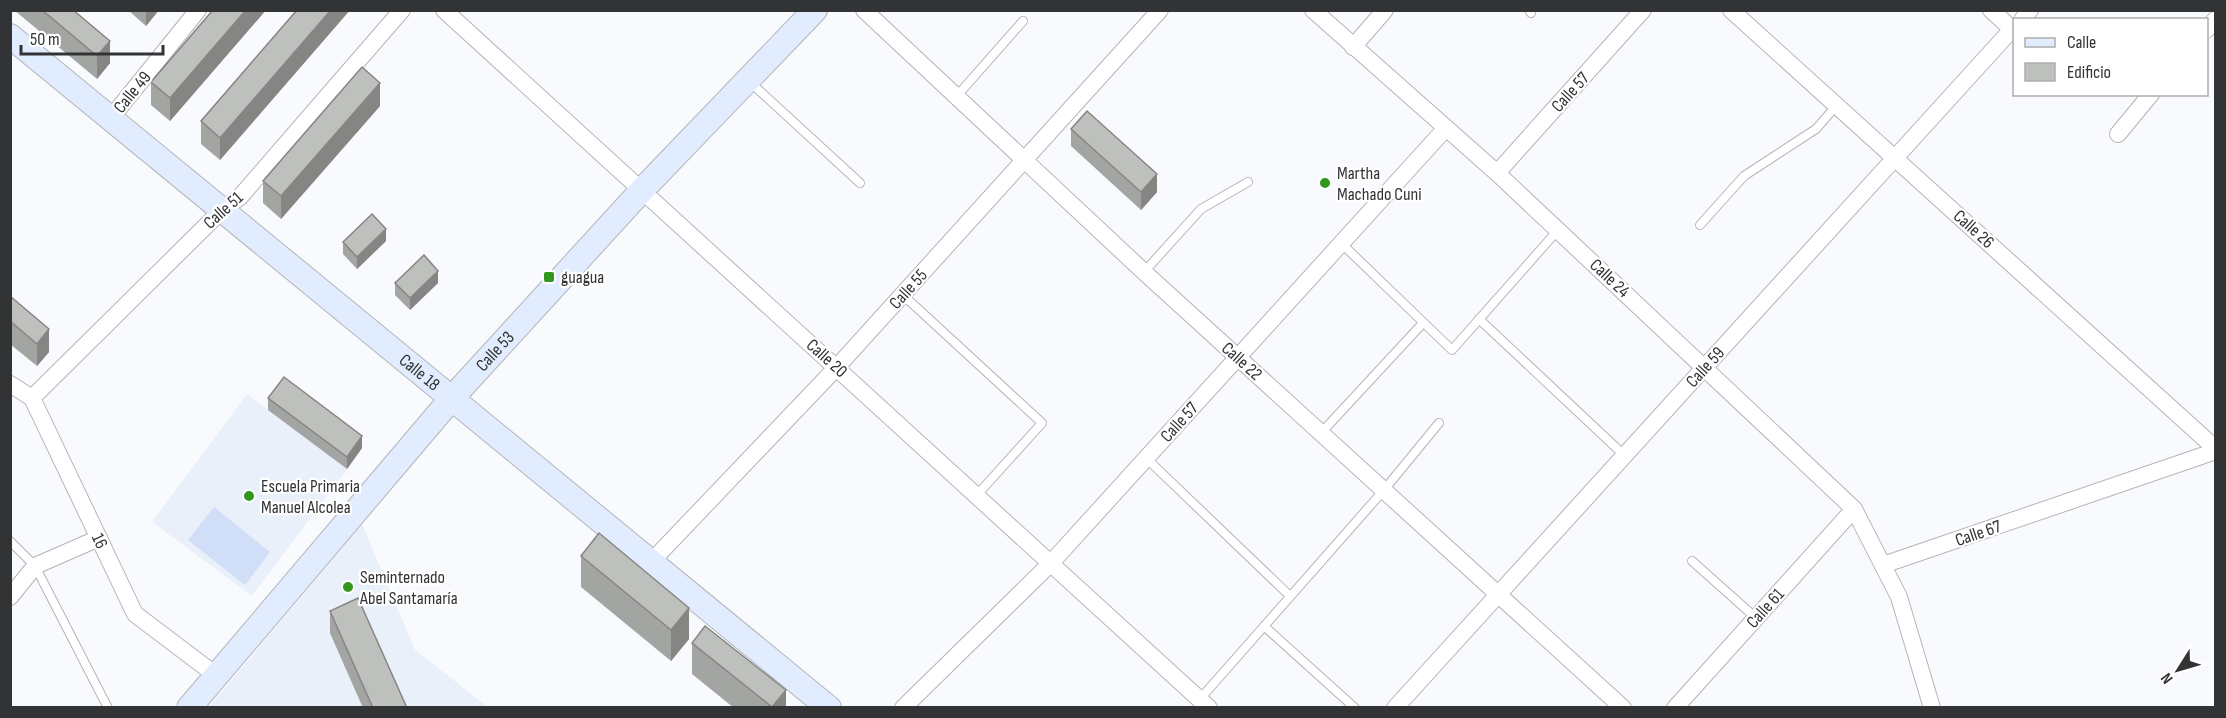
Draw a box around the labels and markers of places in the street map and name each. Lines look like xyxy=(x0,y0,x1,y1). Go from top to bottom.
place label: Martha Machado Cuni xyxy=(1337,163,1422,205)
marker: Martha Machado Cuni xyxy=(1318,176,1332,190)
place label: guagua xyxy=(561,267,604,288)
marker: guagua xyxy=(542,270,556,284)
place label: Escuela Primaria Manuel Alcolea xyxy=(261,476,360,518)
marker: Escuela Primaria Manuel Alcolea xyxy=(242,489,256,503)
place label: Seminternado Abel Santamaría xyxy=(359,567,458,609)
marker: Seminternado Abel Santamaría xyxy=(341,580,355,594)

